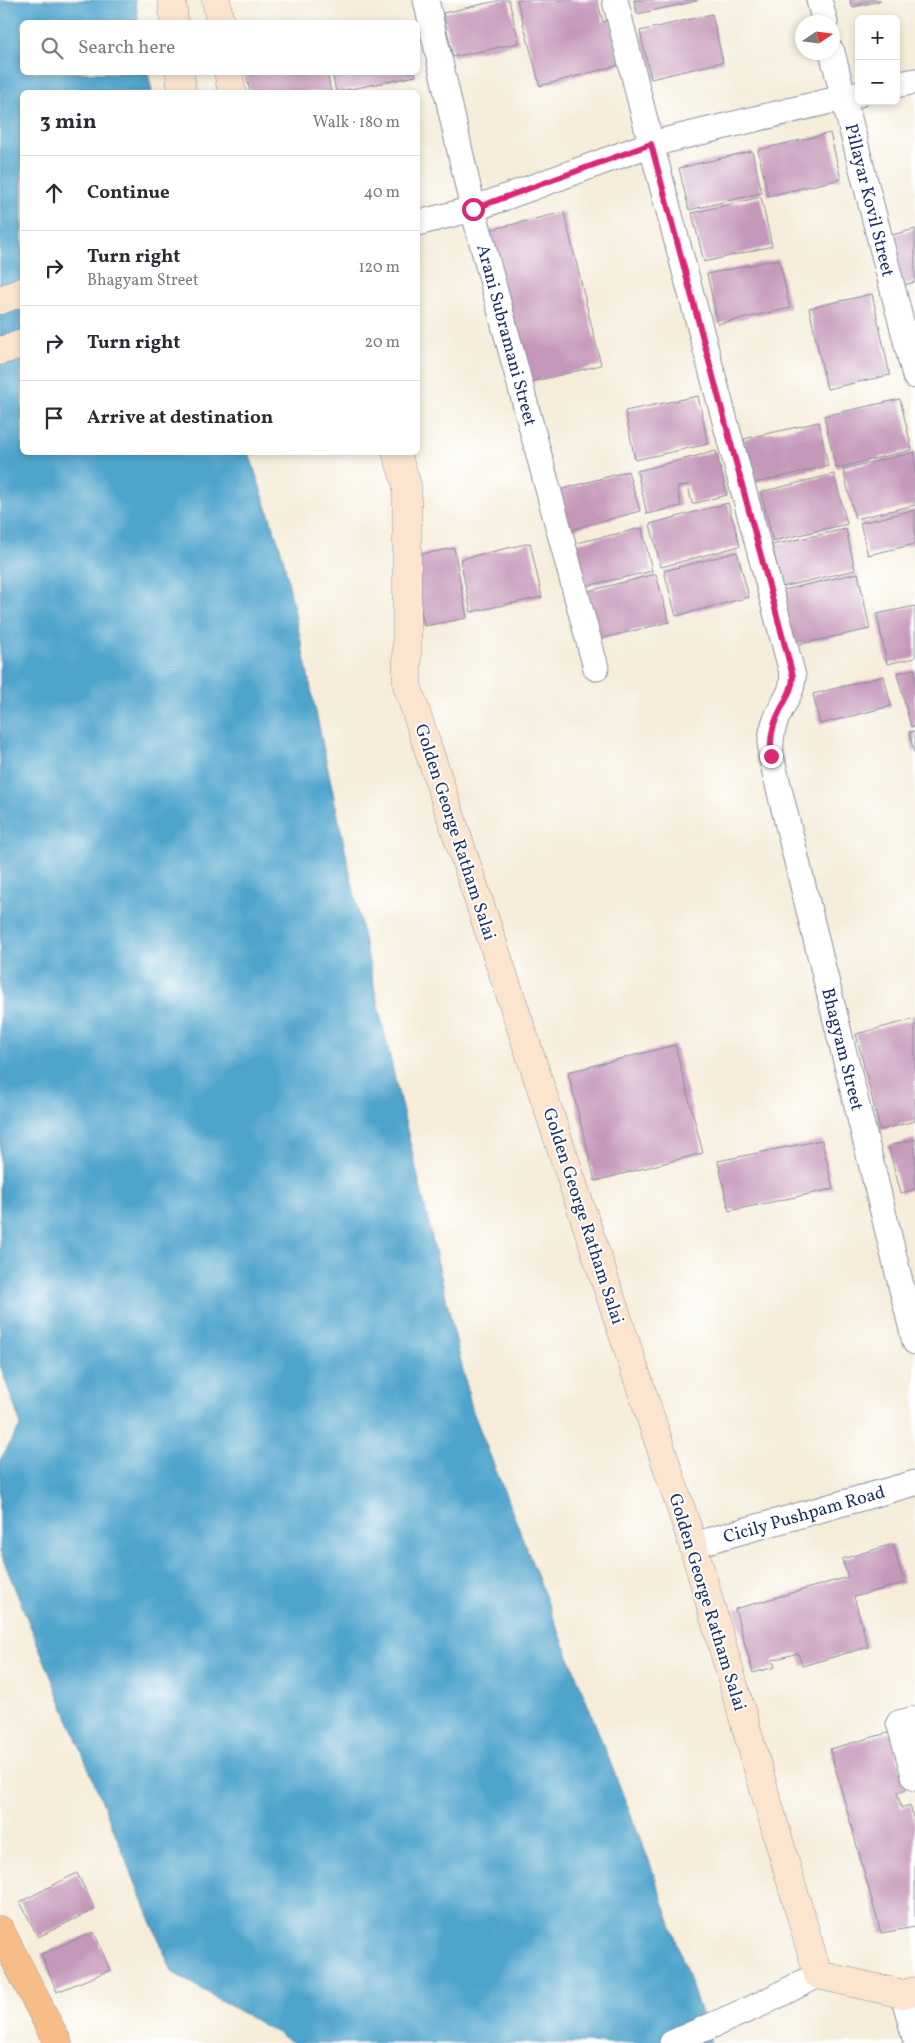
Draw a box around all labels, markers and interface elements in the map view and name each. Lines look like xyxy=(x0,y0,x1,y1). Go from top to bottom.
north arrow xyxy=(795,15,840,60)
map controls xyxy=(855,15,900,105)
button: + xyxy=(855,15,900,60)
search box xyxy=(20,20,420,75)
icon: search xyxy=(38,34,66,62)
text: Search here xyxy=(78,35,175,61)
button: − xyxy=(855,60,900,105)
text: 3 min xyxy=(40,108,96,137)
text: Walk · 180 m xyxy=(313,112,400,134)
street label: Pillayar Kovil Street xyxy=(837,121,900,279)
icon: ahead xyxy=(40,179,68,207)
text: Continue xyxy=(87,180,170,206)
text: 40 m xyxy=(364,182,400,204)
route start xyxy=(462,198,485,221)
street label: Arani Subramani Street xyxy=(469,242,542,429)
text: Turn right xyxy=(87,244,180,270)
icon: right xyxy=(40,254,68,282)
text: 120 m xyxy=(358,257,400,279)
text: Bhagyam Street xyxy=(87,270,199,292)
icon: right xyxy=(40,329,68,357)
text: Turn right xyxy=(87,330,180,356)
text: 20 m xyxy=(365,332,400,354)
icon: arrive xyxy=(40,404,68,432)
text: Arrive at destination xyxy=(87,405,273,431)
street label: Golden George Ratham Salai xyxy=(408,721,501,944)
route end xyxy=(760,745,783,768)
street label: Bhagyam Street xyxy=(814,985,869,1113)
street label: Golden George Ratham Salai xyxy=(536,1105,629,1328)
street label: Cicily Pushpam Road xyxy=(721,1480,888,1551)
street label: Golden George Ratham Salai xyxy=(662,1491,752,1714)

